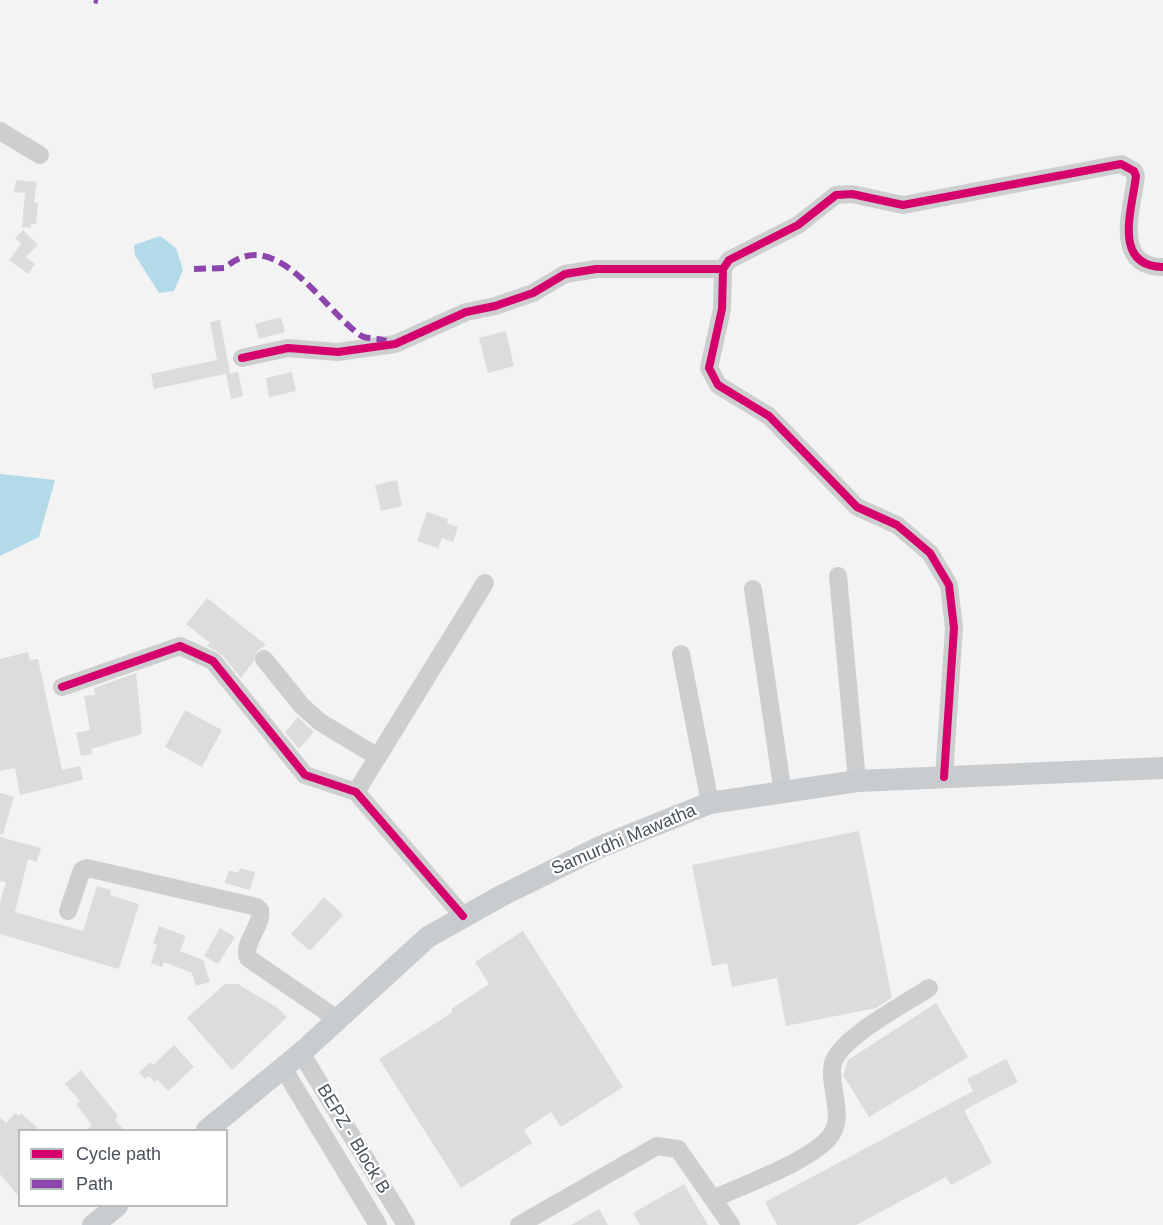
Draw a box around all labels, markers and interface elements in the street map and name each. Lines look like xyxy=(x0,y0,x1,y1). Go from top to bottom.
street label: Samurdhi Mawatha xyxy=(548,800,700,880)
street label: BEPZ - Block B xyxy=(312,1080,394,1198)
legend xyxy=(18,1129,228,1207)
text: Cycle path xyxy=(76,1144,161,1164)
text: Path xyxy=(76,1174,113,1194)

